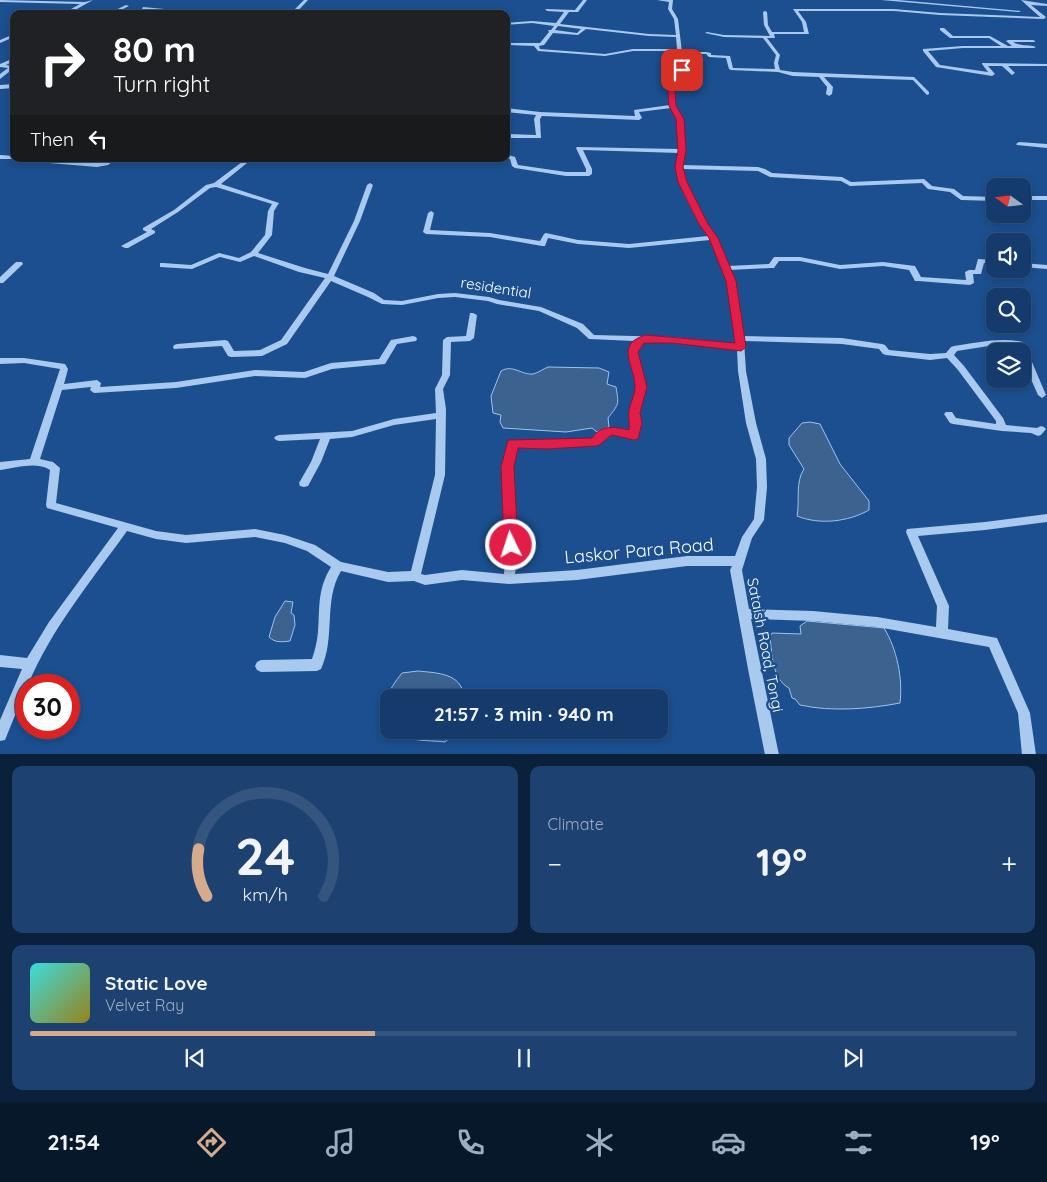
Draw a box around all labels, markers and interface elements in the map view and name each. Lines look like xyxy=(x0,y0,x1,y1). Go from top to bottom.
text: 80 m xyxy=(113,27,196,71)
icon: right xyxy=(30,30,95,95)
pin xyxy=(661,49,703,91)
icon: arrive xyxy=(668,56,696,84)
text: Turn right xyxy=(113,70,210,98)
icon: left xyxy=(84,125,112,153)
text: Then xyxy=(30,127,74,151)
north arrow xyxy=(986,178,1031,222)
map controls xyxy=(986,178,1031,388)
button: sound xyxy=(986,233,1031,278)
street label: residential xyxy=(459,273,533,302)
button: search xyxy=(986,288,1031,333)
button: layers xyxy=(986,343,1031,388)
position arrow xyxy=(484,518,536,570)
street label: Laskor Para Road xyxy=(563,533,714,568)
street label: Sataish Road, Tongi xyxy=(743,576,788,714)
speed limit sign: 30 xyxy=(15,674,80,739)
text: 21:57 · 3 min · 940 m xyxy=(434,702,614,726)
text: Climate xyxy=(548,814,604,834)
text: 24 xyxy=(235,823,295,888)
text: 19° xyxy=(756,838,807,886)
text: − xyxy=(548,846,562,881)
text: + xyxy=(1001,846,1017,881)
text: km/h xyxy=(242,883,287,905)
text: Static Love xyxy=(105,971,208,995)
text: Velvet Ray xyxy=(105,995,184,1015)
icon: previous xyxy=(181,1044,209,1072)
icon: pause xyxy=(510,1044,538,1072)
icon: next xyxy=(839,1044,867,1072)
icon: directions xyxy=(194,1125,229,1160)
icon: music xyxy=(323,1125,358,1160)
icon: phone xyxy=(453,1125,488,1160)
icon: climate xyxy=(582,1125,617,1160)
icon: car xyxy=(711,1125,746,1160)
icon: filters xyxy=(841,1125,876,1160)
text: 21:54 xyxy=(47,1128,100,1156)
text: 19° xyxy=(970,1128,1000,1156)

